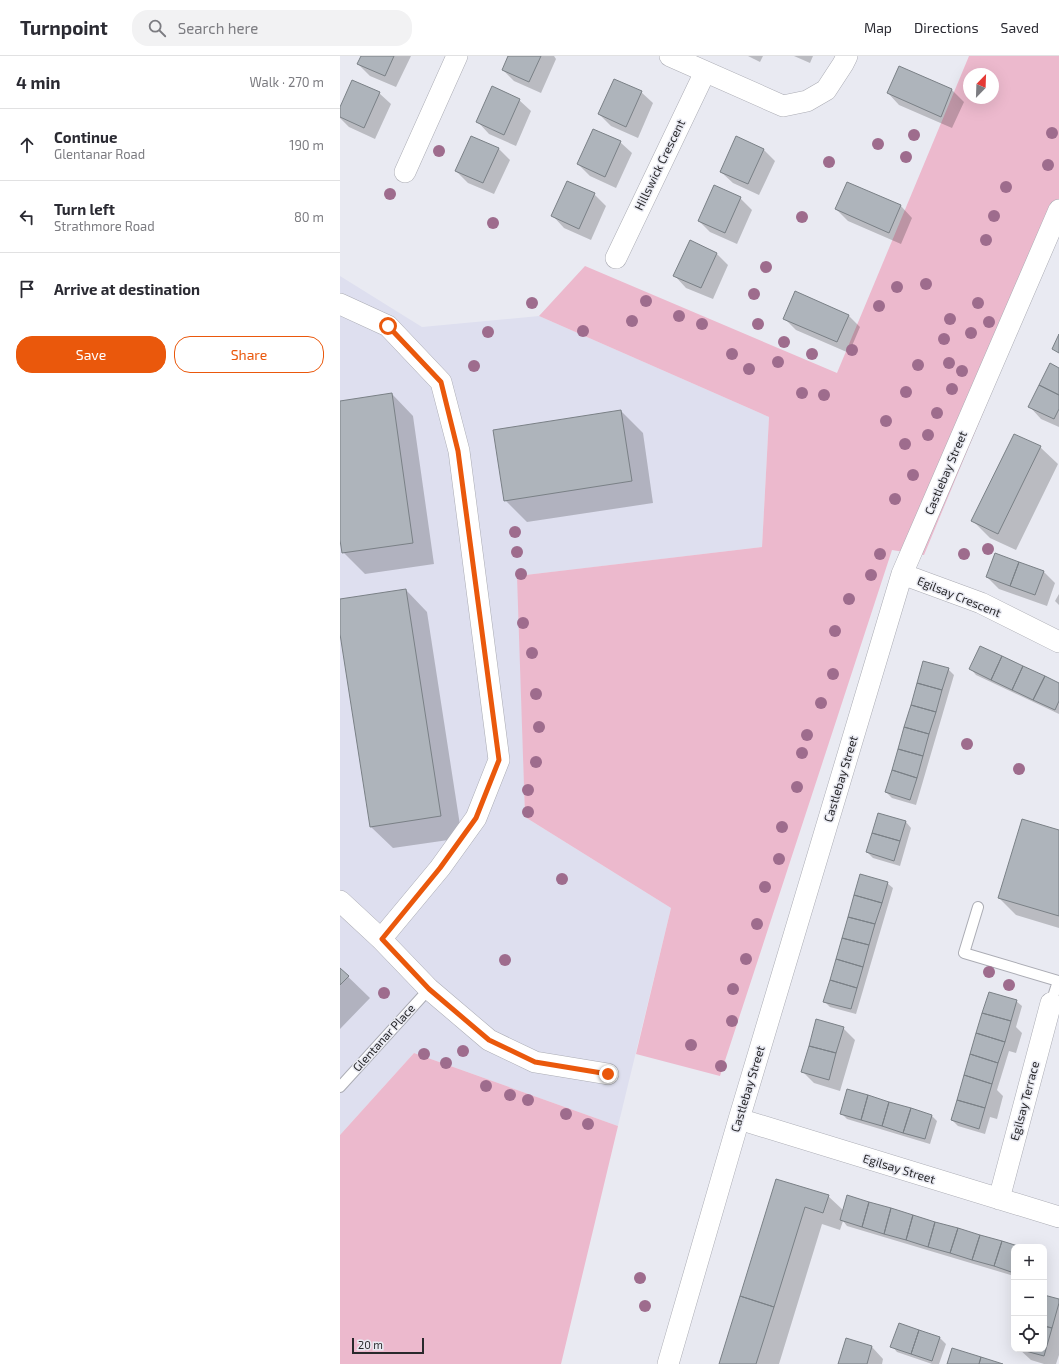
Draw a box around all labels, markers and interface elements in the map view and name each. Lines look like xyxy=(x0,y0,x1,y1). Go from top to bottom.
search box xyxy=(132,10,412,46)
text: Turnpoint xyxy=(20,16,108,39)
icon: search xyxy=(146,17,168,39)
text: Search here xyxy=(178,19,258,37)
text: Map xyxy=(864,19,892,36)
text: Directions xyxy=(914,19,979,36)
text: Saved xyxy=(1001,19,1039,36)
north arrow xyxy=(963,68,999,104)
text: 4 min xyxy=(16,72,60,92)
text: Walk · 270 m xyxy=(249,74,324,90)
street label: Hillswick Crescent xyxy=(631,116,687,212)
text: Continue xyxy=(54,128,117,146)
icon: ahead xyxy=(16,134,38,156)
text: 190 m xyxy=(289,137,324,153)
text: Glentanar Road xyxy=(54,146,145,162)
text: Turn left xyxy=(54,200,115,218)
icon: left xyxy=(16,206,38,228)
text: 80 m xyxy=(294,209,324,225)
text: Strathmore Road xyxy=(54,218,155,234)
icon: arrive xyxy=(16,278,38,300)
text: Arrive at destination xyxy=(54,280,200,298)
route start xyxy=(379,317,397,335)
button: Save xyxy=(16,336,166,373)
button: Share xyxy=(174,336,324,373)
street label: Castlebay Street xyxy=(921,428,969,517)
street label: Egilsay Crescent xyxy=(915,573,1004,619)
street label: Castlebay Street xyxy=(820,733,860,824)
street label: Glentanar Place xyxy=(349,1001,417,1074)
street label: Castlebay Street xyxy=(727,1043,767,1134)
street label: Egilsay Terrace xyxy=(1007,1060,1041,1142)
route end xyxy=(599,1065,617,1083)
street label: Egilsay Street xyxy=(862,1150,937,1186)
map controls xyxy=(1011,1244,1047,1352)
button: + xyxy=(1011,1244,1047,1280)
button: − xyxy=(1011,1280,1047,1316)
button: locate xyxy=(1011,1316,1047,1352)
scale bar xyxy=(352,1336,424,1355)
text: 20 m xyxy=(358,1338,383,1351)

